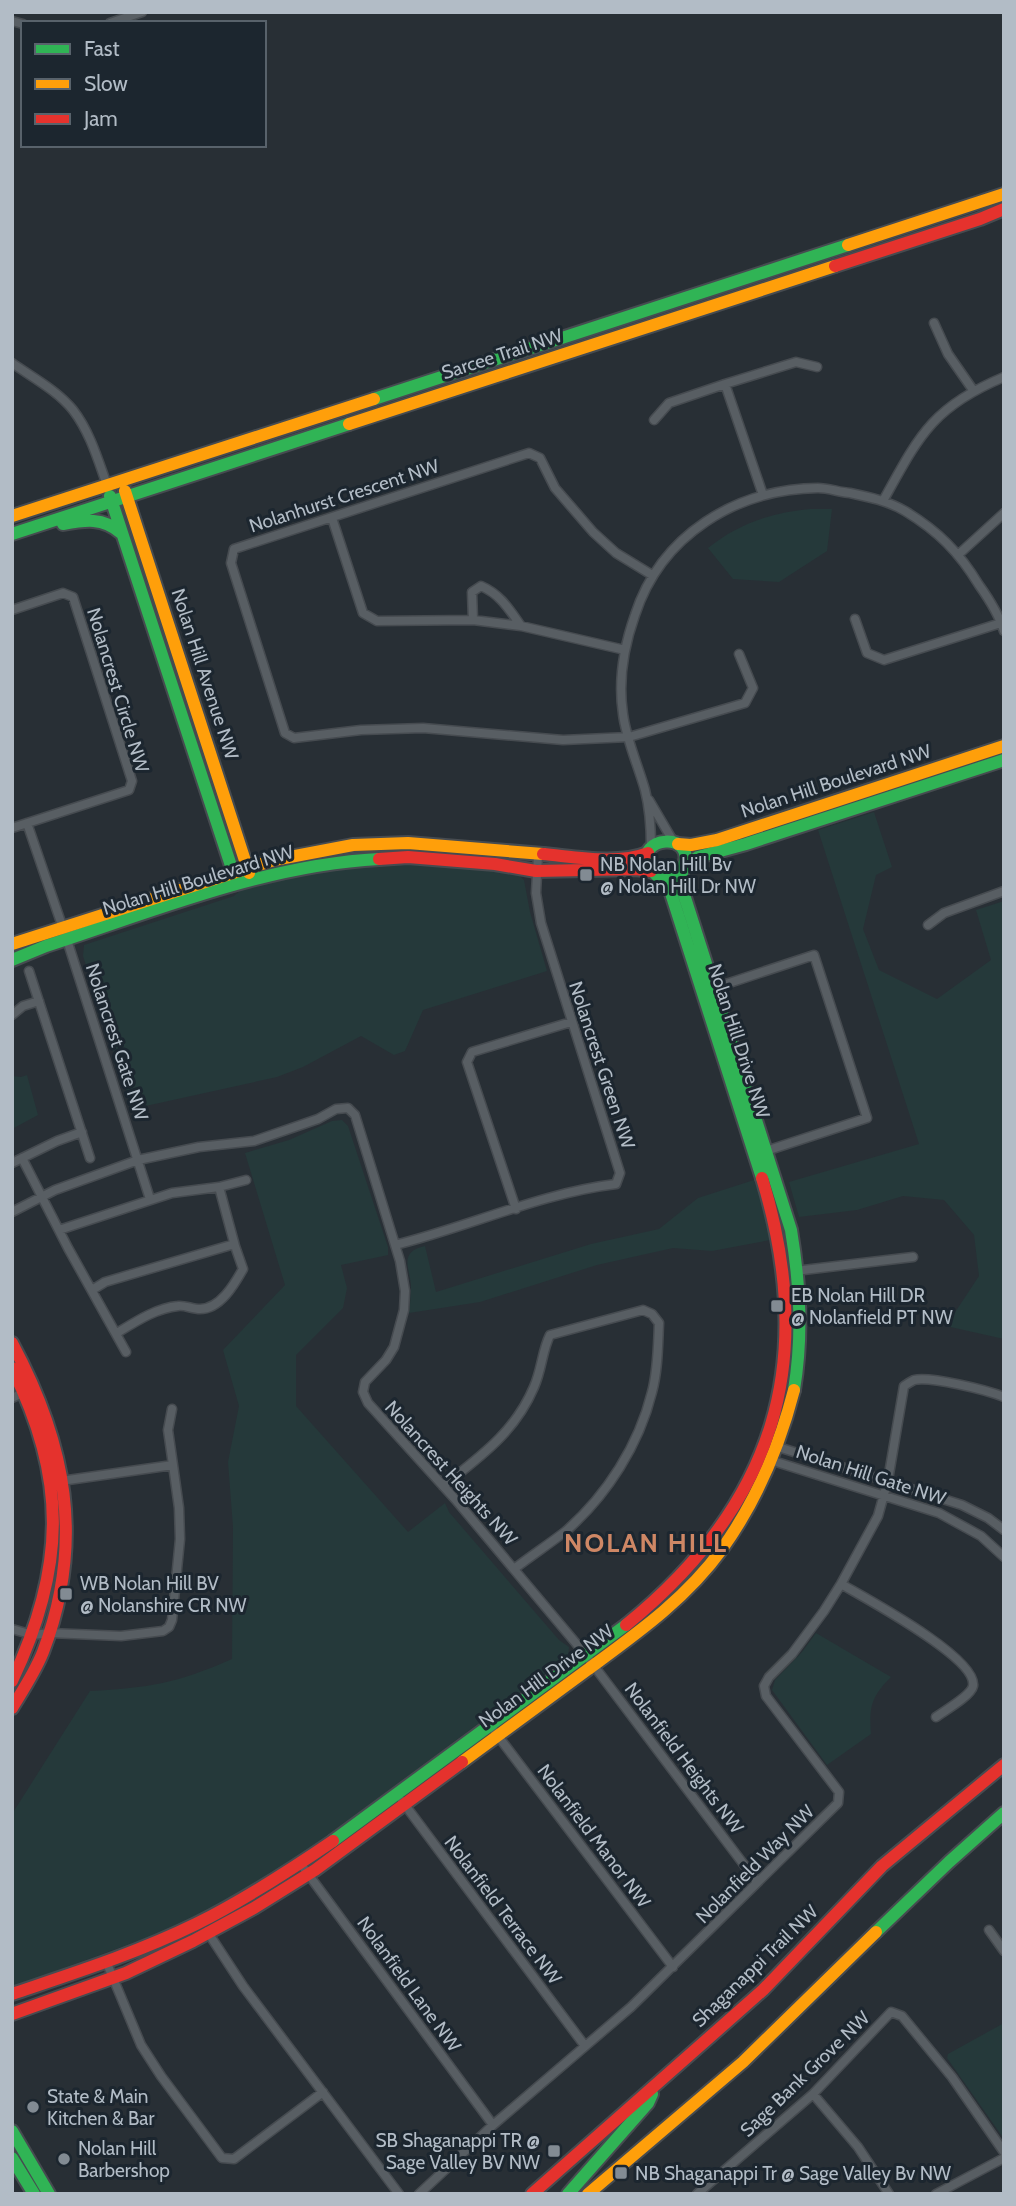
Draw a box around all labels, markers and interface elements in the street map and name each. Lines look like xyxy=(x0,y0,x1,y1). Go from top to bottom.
legend xyxy=(21,21,266,147)
text: Fast xyxy=(84,36,120,61)
text: Slow xyxy=(84,71,128,96)
text: Jam xyxy=(83,106,118,131)
street label: Sarcee Trail NW xyxy=(439,324,565,384)
street label: Nolanhurst Crescent NW xyxy=(246,454,442,538)
street label: Nolan Hill Avenue NW xyxy=(166,586,244,762)
street label: Nolancrest Circle NW xyxy=(82,605,154,775)
street label: Nolan Hill Boulevard NW xyxy=(738,739,934,823)
street label: Nolan Hill Boulevard NW xyxy=(100,840,296,920)
place label: NB Nolan Hill Bv @ Nolan Hill Dr NW xyxy=(600,853,756,898)
marker: NB Nolan Hill Bv @ Nolan Hill Dr NW xyxy=(578,867,594,883)
street label: Nolancrest Gate NW xyxy=(81,961,153,1123)
street label: Nolan Hill Drive NW xyxy=(703,961,775,1121)
street label: Nolancrest Green NW xyxy=(564,978,640,1152)
place label: EB Nolan Hill DR @ Nolanfield PT NW xyxy=(791,1284,953,1329)
marker: EB Nolan Hill DR @ Nolanfield PT NW xyxy=(769,1298,785,1314)
street label: Nolancrest Heights NW xyxy=(380,1396,522,1550)
street label: Nolan Hill Gate NW xyxy=(793,1440,949,1510)
district label: NOLAN HILL xyxy=(564,1527,728,1559)
place label: WB Nolan Hill BV @ Nolanshire CR NW xyxy=(80,1572,247,1617)
marker: WB Nolan Hill BV @ Nolanshire CR NW xyxy=(58,1586,74,1602)
street label: Nolan Hill Drive NW xyxy=(474,1619,618,1733)
street label: Nolanfield Heights NW xyxy=(620,1678,748,1838)
street label: Nolanfield Manor NW xyxy=(532,1760,656,1912)
street label: Nolanfield Way NW xyxy=(691,1800,819,1928)
street label: Nolanfield Terrace NW xyxy=(440,1831,566,1989)
street label: Shaganappi Trail NW xyxy=(687,1900,823,2032)
street label: Nolanfield Lane NW xyxy=(352,1912,466,2056)
street label: Sage Bank Grove NW xyxy=(736,2006,874,2142)
place label: State & Main Kitchen & Bar xyxy=(47,2085,154,2130)
marker: State & Main Kitchen & Bar xyxy=(25,2099,41,2115)
place label: SB Shaganappi TR @ Sage Valley BV NW xyxy=(375,2129,540,2174)
place label: Nolan Hill Barbershop xyxy=(78,2137,170,2182)
marker: SB Shaganappi TR @ Sage Valley BV NW xyxy=(546,2143,562,2159)
marker: Nolan Hill Barbershop xyxy=(56,2151,72,2167)
place label: NB Shaganappi Tr @ Sage Valley Bv NW xyxy=(635,2162,951,2185)
marker: NB Shaganappi Tr @ Sage Valley Bv NW xyxy=(613,2165,629,2181)

